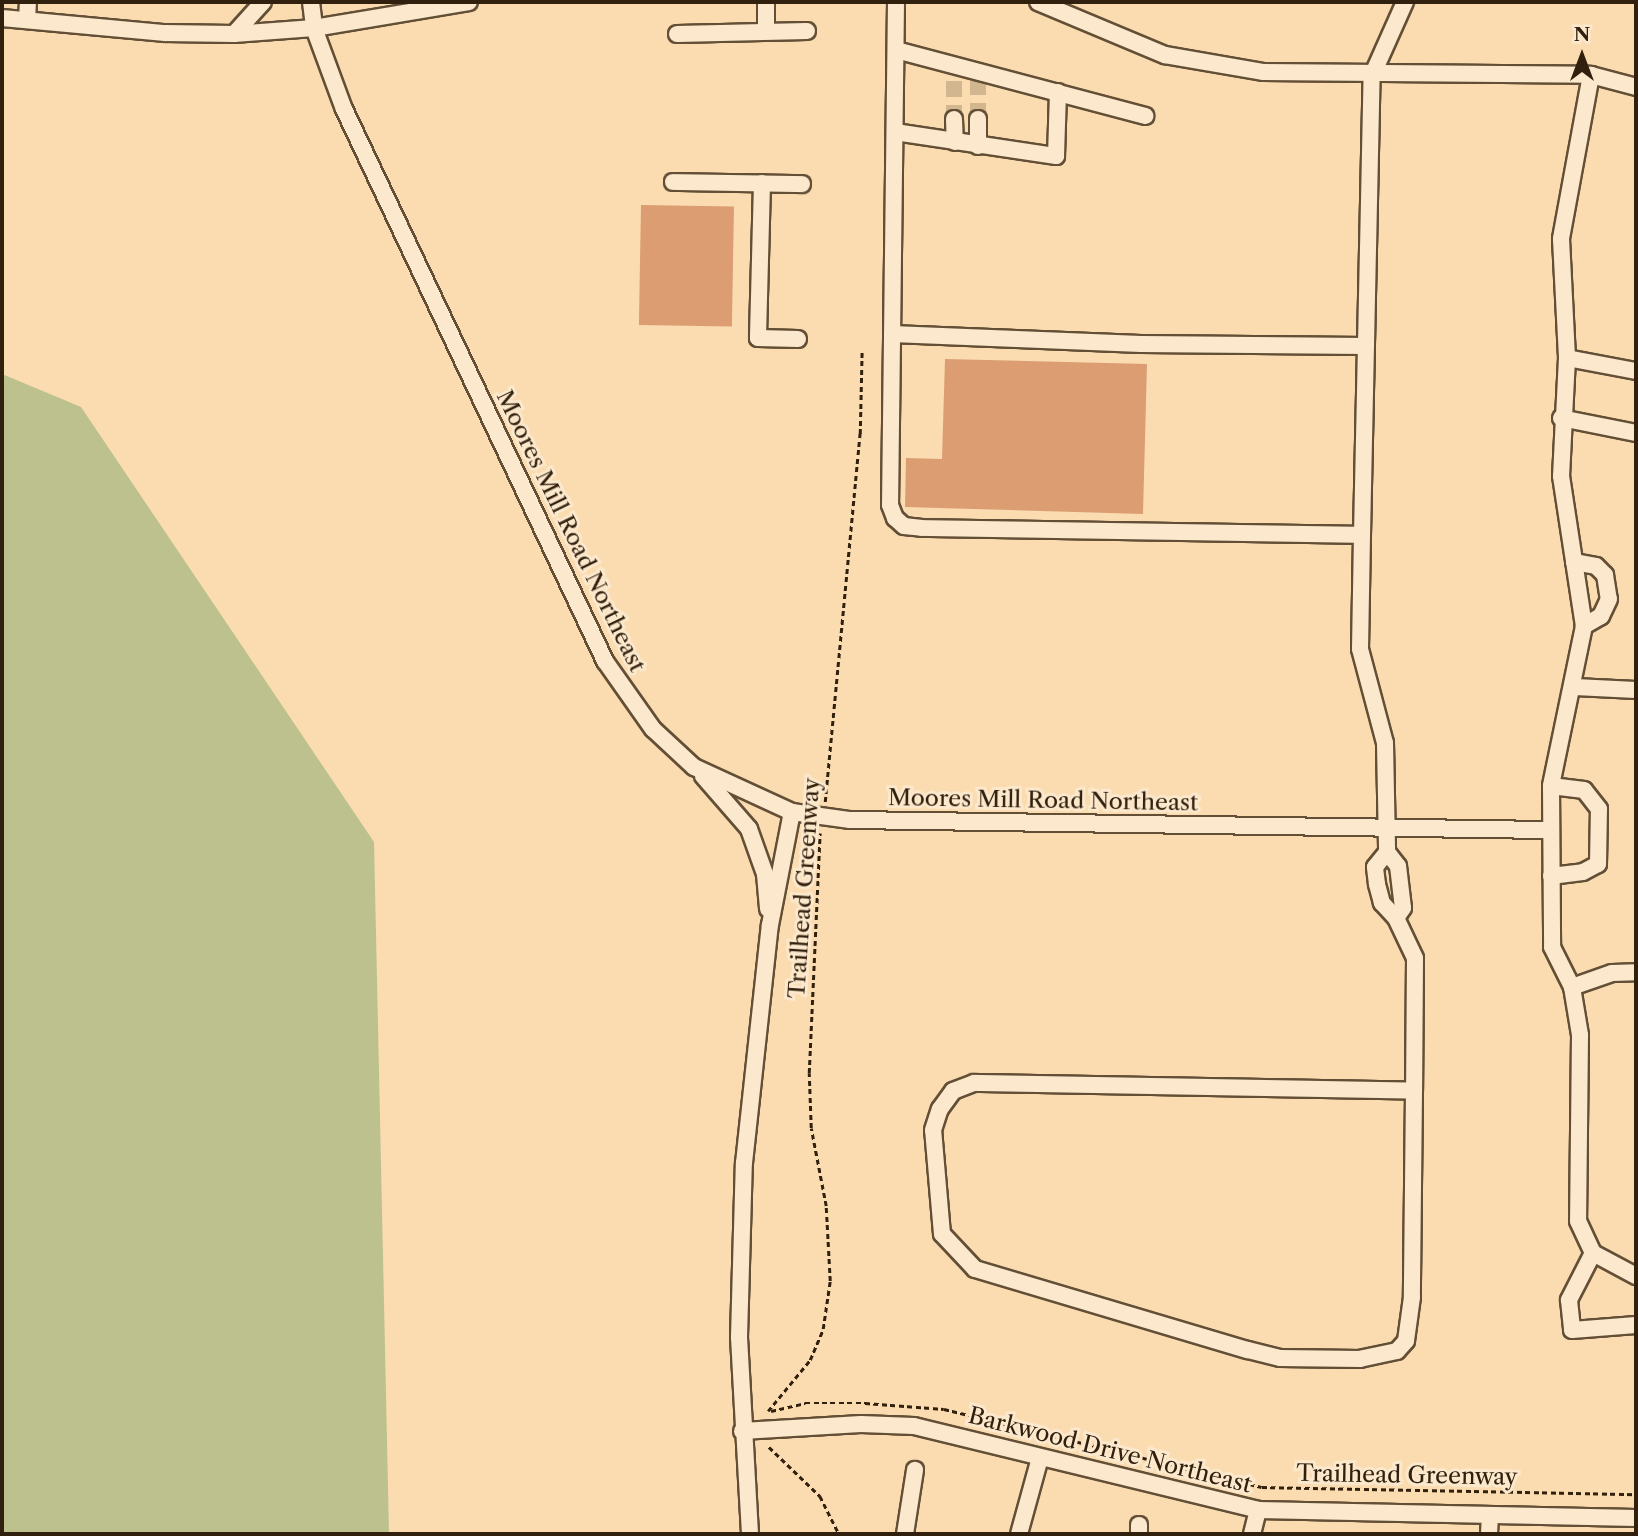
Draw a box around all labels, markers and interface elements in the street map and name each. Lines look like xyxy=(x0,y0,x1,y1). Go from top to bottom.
north arrow xyxy=(1547,21,1617,91)
text: N xyxy=(1574,23,1590,46)
street label: Moores Mill Road Northeast xyxy=(491,386,651,676)
street label: Trailhead Greenway xyxy=(783,777,825,999)
street label: Moores Mill Road Northeast xyxy=(888,783,1198,817)
street label: Barkwood Drive Northeast xyxy=(965,1401,1255,1499)
street label: Trailhead Greenway xyxy=(1296,1459,1518,1491)

